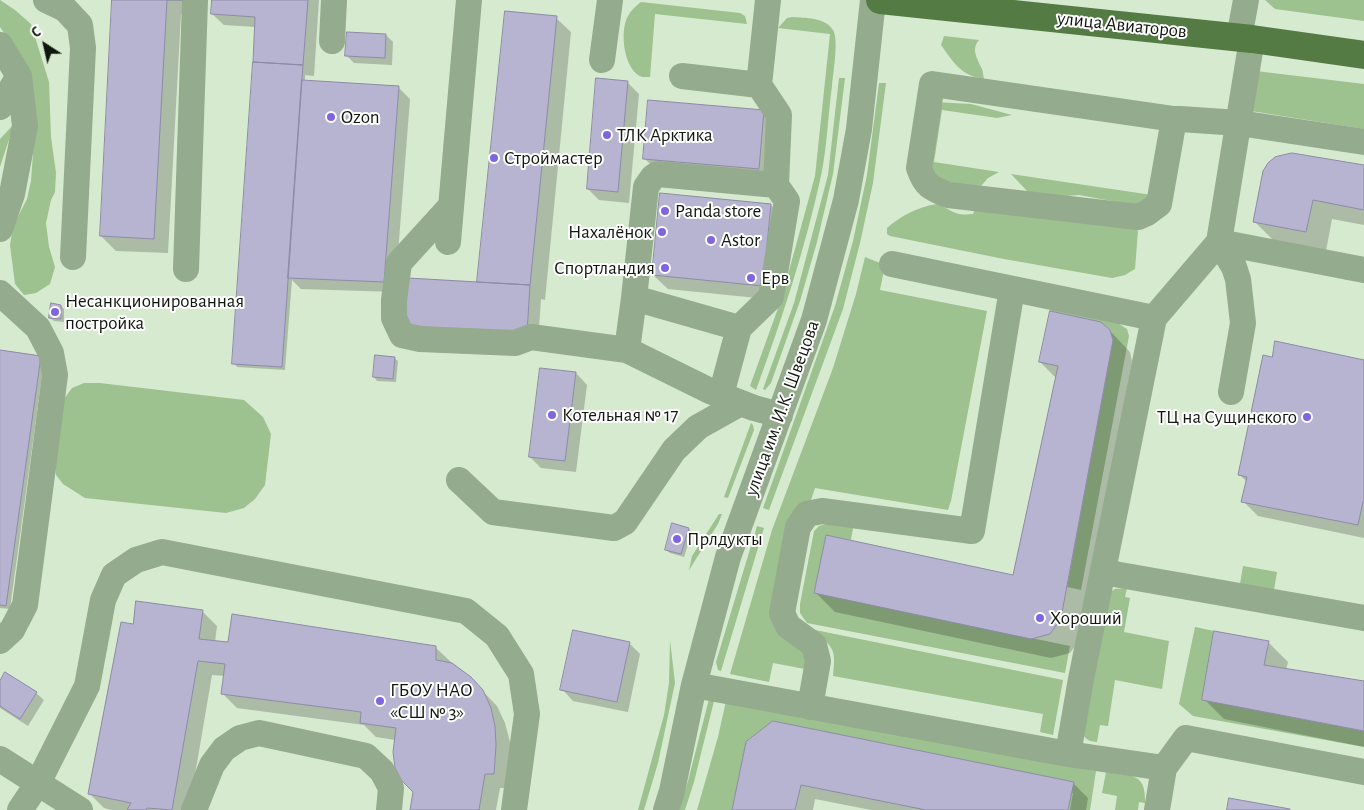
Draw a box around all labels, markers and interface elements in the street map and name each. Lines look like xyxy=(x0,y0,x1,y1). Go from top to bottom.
street label: улица Авиаторов xyxy=(1056,7,1188,43)
north arrow xyxy=(20,20,70,70)
text: С xyxy=(29,25,44,41)
place label: Ozon xyxy=(341,106,380,128)
marker: Ozon xyxy=(325,111,337,123)
place label: ТЛК Арктика xyxy=(617,124,713,146)
marker: ТЛК Арктика xyxy=(601,129,613,141)
place label: Строймастер xyxy=(504,147,603,169)
marker: Строймастер xyxy=(488,152,500,164)
place label: Panda store xyxy=(675,200,761,222)
marker: Panda store xyxy=(659,205,671,217)
place label: Нахалёнок xyxy=(568,221,652,243)
marker: Нахалёнок xyxy=(656,226,668,238)
place label: Astor xyxy=(721,229,760,251)
marker: Astor xyxy=(705,234,717,246)
place label: Спортландия xyxy=(554,257,655,279)
marker: Спортландия xyxy=(659,262,671,274)
place label: Ерв xyxy=(761,267,789,289)
marker: Ерв xyxy=(745,272,757,284)
place label: Несанкционированная постройка xyxy=(65,290,244,334)
marker: Несанкционированная постройка xyxy=(49,306,61,318)
street label: улица им. И.К. Швецова xyxy=(740,317,824,499)
place label: Котельная № 17 xyxy=(562,404,678,426)
place label: ТЦ на Сущинского xyxy=(1157,406,1297,428)
marker: Котельная № 17 xyxy=(546,409,558,421)
marker: ТЦ на Сущинского xyxy=(1301,411,1313,423)
place label: Прлдукты xyxy=(687,528,763,550)
marker: Прлдукты xyxy=(671,533,683,545)
place label: Хороший xyxy=(1050,607,1122,629)
marker: Хороший xyxy=(1034,612,1046,624)
place label: ГБОУ НАО «СШ № 3» xyxy=(390,679,473,723)
marker: ГБОУ НАО «СШ № 3» xyxy=(374,695,386,707)

